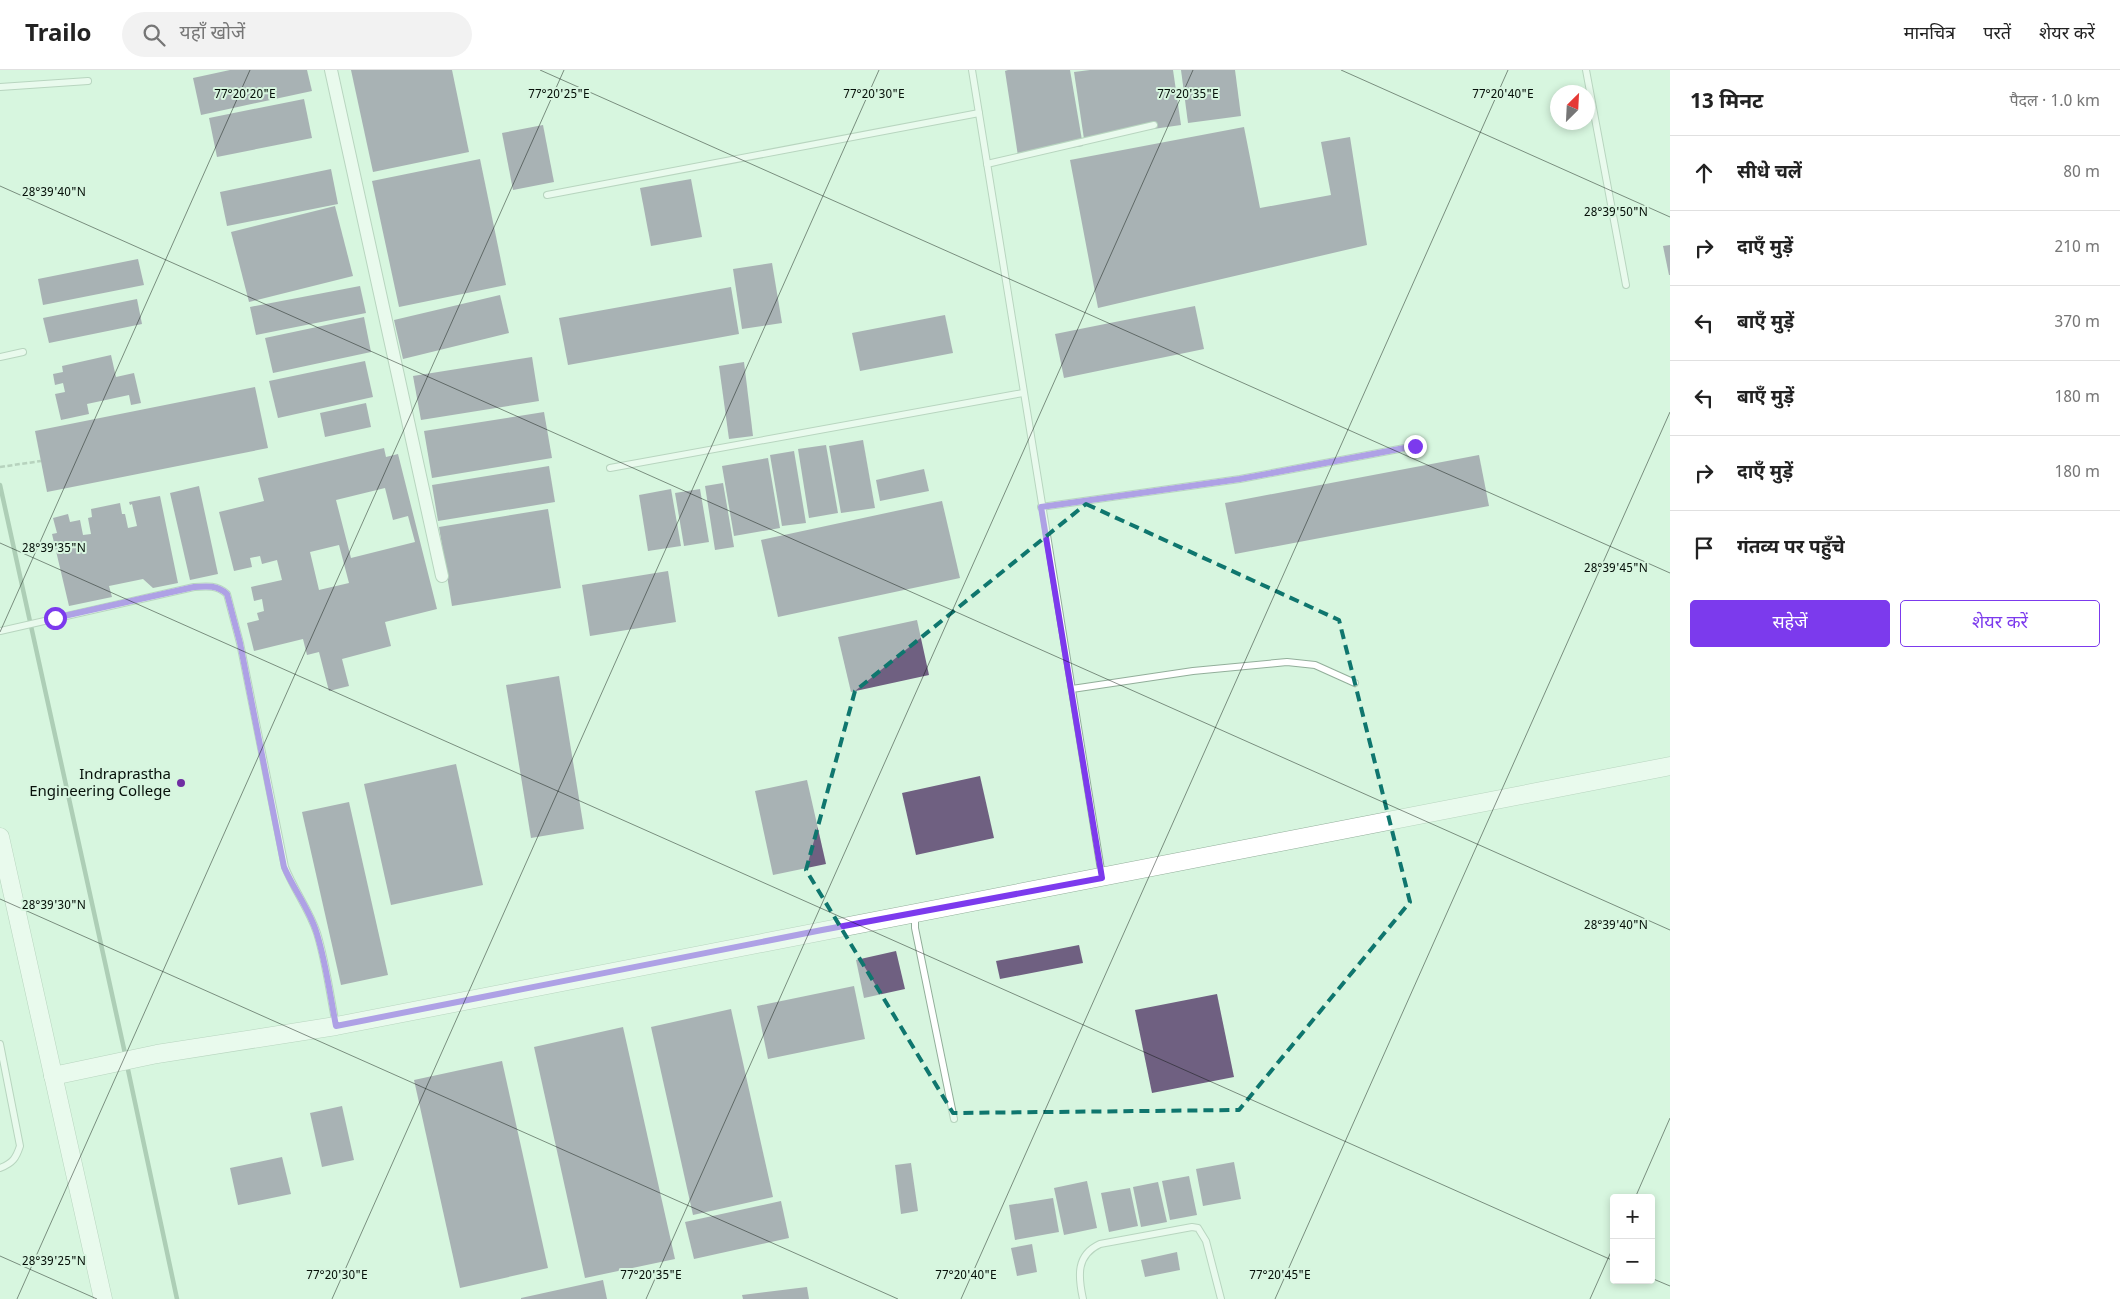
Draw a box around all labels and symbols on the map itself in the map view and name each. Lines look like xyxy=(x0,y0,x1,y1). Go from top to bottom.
north arrow xyxy=(1550,85,1595,130)
text: 77°20'20"E xyxy=(214,87,276,103)
text: 77°20'25"E xyxy=(528,87,590,103)
text: 77°20'30"E xyxy=(843,87,905,103)
text: 77°20'35"E xyxy=(1157,87,1219,103)
text: 77°20'40"E xyxy=(1472,87,1534,103)
text: 28°39'40"N xyxy=(22,185,86,201)
text: 28°39'50"N xyxy=(1584,205,1648,221)
route end xyxy=(1404,435,1427,458)
text: 28°39'35"N xyxy=(22,541,86,557)
text: 28°39'45"N xyxy=(1584,561,1648,577)
route start xyxy=(44,607,67,630)
place label: Indraprastha Engineering College xyxy=(29,766,171,802)
marker: Indraprastha Engineering College xyxy=(175,777,187,789)
text: 28°39'30"N xyxy=(22,898,86,914)
text: 28°39'40"N xyxy=(1584,918,1648,934)
text: 28°39'25"N xyxy=(22,1254,86,1270)
text: 77°20'30"E xyxy=(306,1268,368,1284)
text: 77°20'35"E xyxy=(620,1268,682,1284)
text: 77°20'40"E xyxy=(935,1268,997,1284)
text: 77°20'45"E xyxy=(1249,1268,1311,1284)

